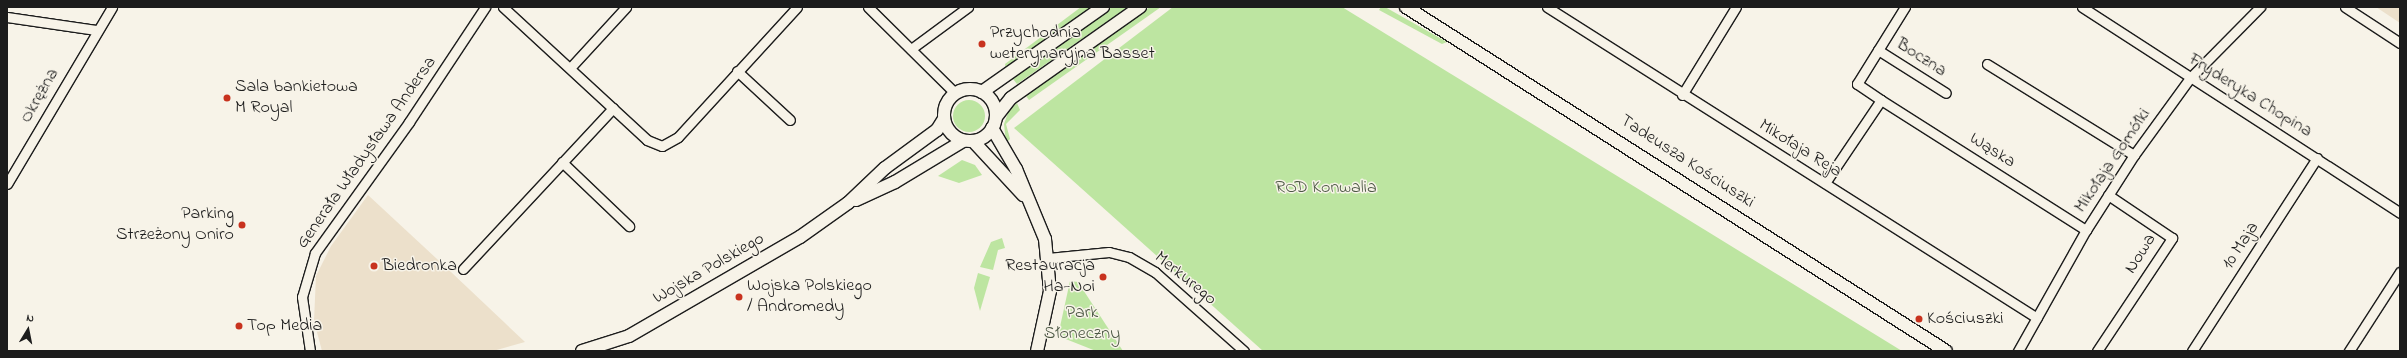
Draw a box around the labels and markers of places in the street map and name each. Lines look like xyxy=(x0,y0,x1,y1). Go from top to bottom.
place label: Przychodnia weterynaryjna Basset xyxy=(990,23,1155,66)
marker: Przychodnia weterynaryjna Basset xyxy=(977,39,987,49)
place label: Sala bankietowa M Royal xyxy=(235,77,358,120)
marker: Sala bankietowa M Royal xyxy=(222,93,232,103)
place label: Parking Strzeżony Oniro xyxy=(116,204,234,246)
marker: Parking Strzeżony Oniro xyxy=(237,220,247,230)
place label: Biedronka xyxy=(382,255,457,277)
place label: Restauracja Ha-Noi xyxy=(1005,256,1095,298)
marker: Biedronka xyxy=(369,261,379,271)
marker: Restauracja Ha-Noi xyxy=(1098,272,1108,282)
place label: Wojska Polskiego / Andromedy xyxy=(747,276,872,318)
marker: Wojska Polskiego / Andromedy xyxy=(734,292,744,302)
place label: Kościuszki xyxy=(1927,308,2004,330)
marker: Kościuszki xyxy=(1914,314,1924,324)
place label: Top Media xyxy=(247,315,322,337)
marker: Top Media xyxy=(234,321,244,331)

